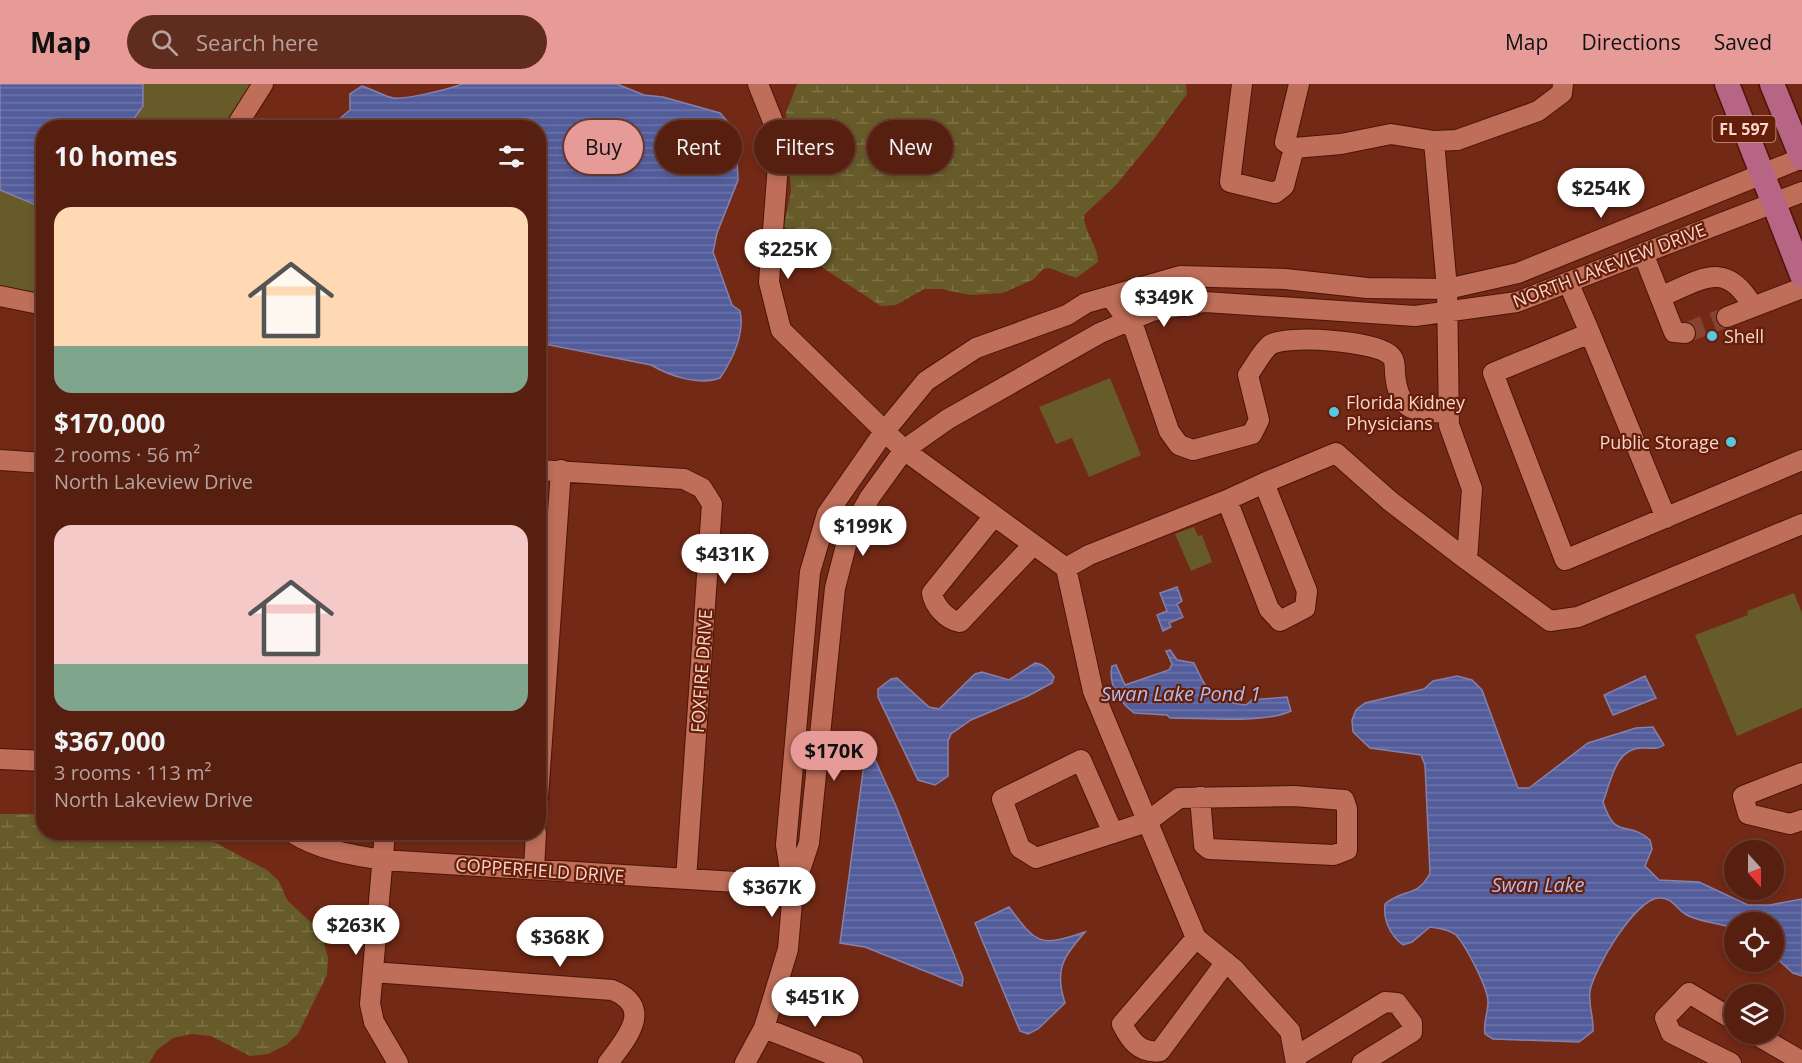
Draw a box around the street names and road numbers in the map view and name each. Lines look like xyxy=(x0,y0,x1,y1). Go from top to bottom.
road number: FL 597 xyxy=(1712,116,1776,142)
street label: NORTH LAKEVIEW DRIVE xyxy=(1509,217,1709,313)
street label: FOXFIRE DRIVE xyxy=(685,608,717,734)
street label: COPPERFIELD DRIVE xyxy=(455,852,625,888)

